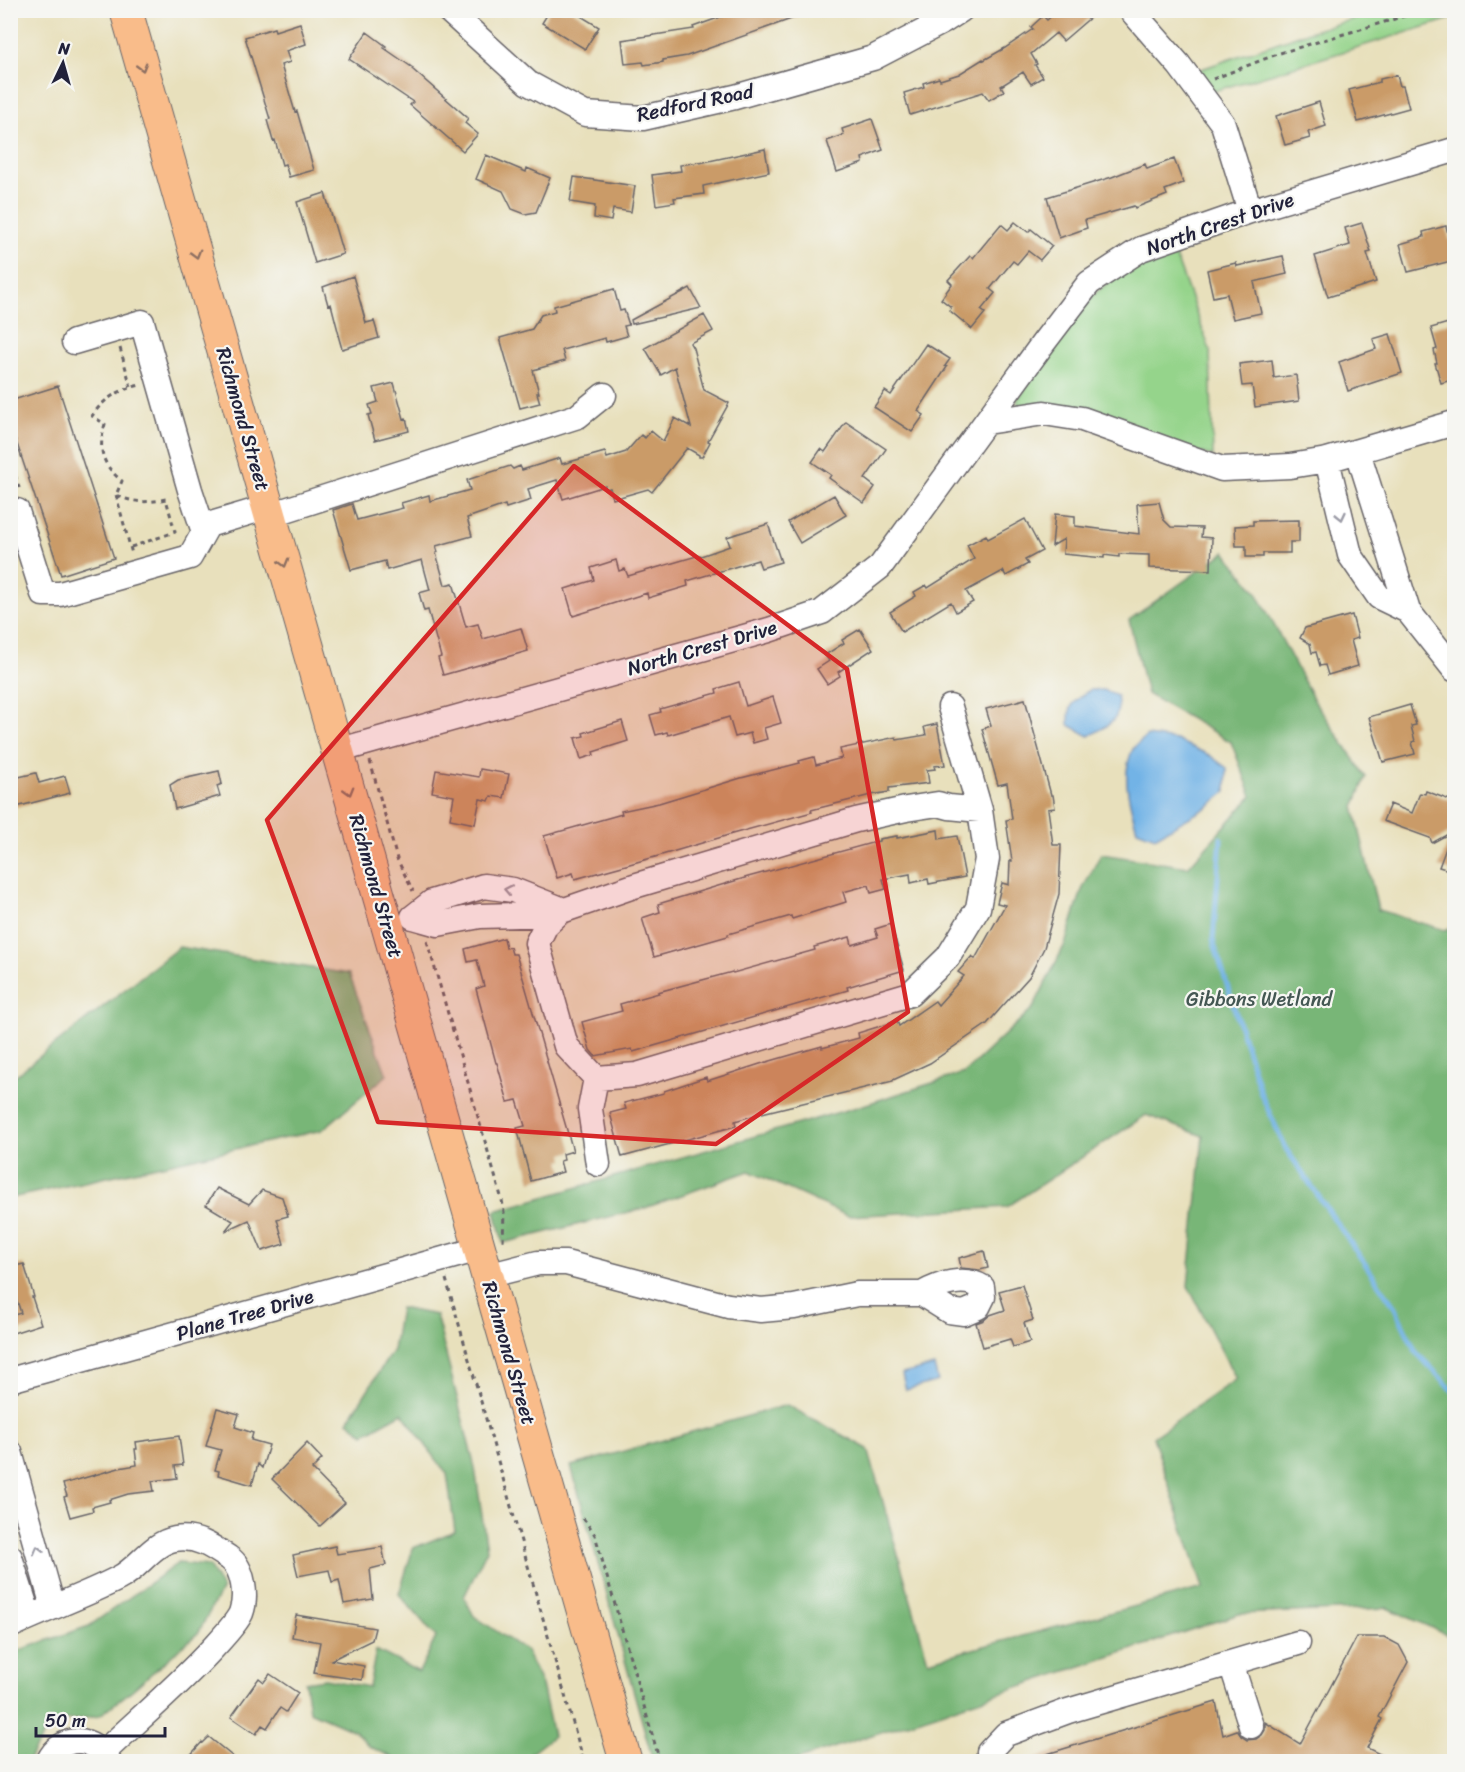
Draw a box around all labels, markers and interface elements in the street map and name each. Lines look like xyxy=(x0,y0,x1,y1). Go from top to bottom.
north arrow xyxy=(33,33,93,93)
text: N xyxy=(56,34,72,64)
one-way arrow xyxy=(135,61,147,72)
street label: Redford Road xyxy=(633,73,758,132)
street label: North Crest Drive xyxy=(1141,182,1299,266)
one-way arrow xyxy=(189,248,201,259)
street label: Richmond Street xyxy=(206,343,280,495)
one-way arrow xyxy=(1333,511,1346,521)
one-way arrow xyxy=(276,558,289,568)
street label: North Crest Drive xyxy=(623,610,782,686)
one-way arrow xyxy=(342,785,354,796)
street label: Richmond Street xyxy=(339,810,413,962)
one-way arrow xyxy=(503,884,513,897)
park label: Gibbons Wetland xyxy=(1186,982,1333,1017)
street label: Richmond Street xyxy=(472,1277,546,1429)
street label: Plane Tree Drive xyxy=(172,1279,318,1351)
one-way arrow xyxy=(32,1545,45,1555)
scale bar xyxy=(36,1700,165,1738)
text: 50 m xyxy=(45,1705,86,1737)

